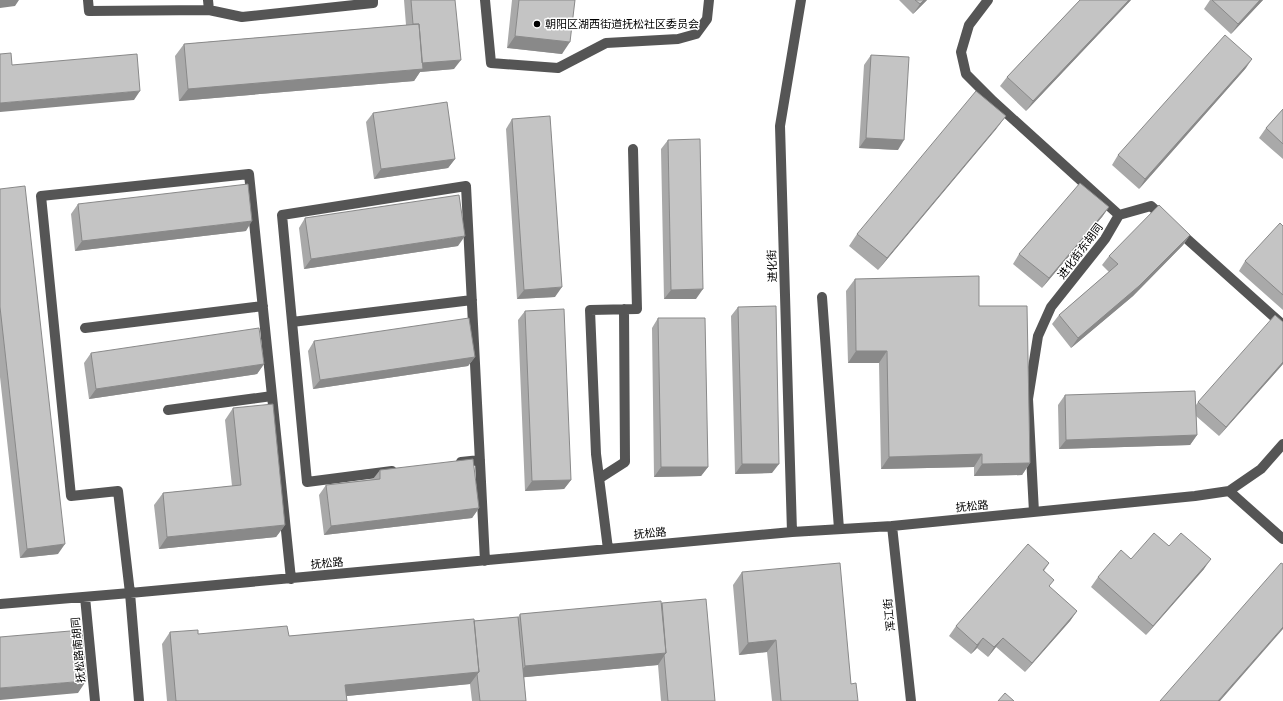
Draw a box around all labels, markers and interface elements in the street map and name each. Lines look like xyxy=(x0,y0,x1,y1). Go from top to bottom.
place label: 朝阳区湖西街道抚松社区委员会 xyxy=(545,18,699,31)
marker: 朝阳区湖西街道抚松社区委员会 xyxy=(532,19,542,29)
street label: 进化街东胡同 xyxy=(1055,221,1105,282)
street label: 进化街 xyxy=(765,249,780,283)
street label: 抚松路 xyxy=(955,499,989,514)
street label: 抚松路 xyxy=(633,526,667,541)
street label: 抚松路 xyxy=(310,556,344,571)
street label: 浑江街 xyxy=(881,598,898,633)
street label: 抚松路南胡同 xyxy=(69,617,88,683)

